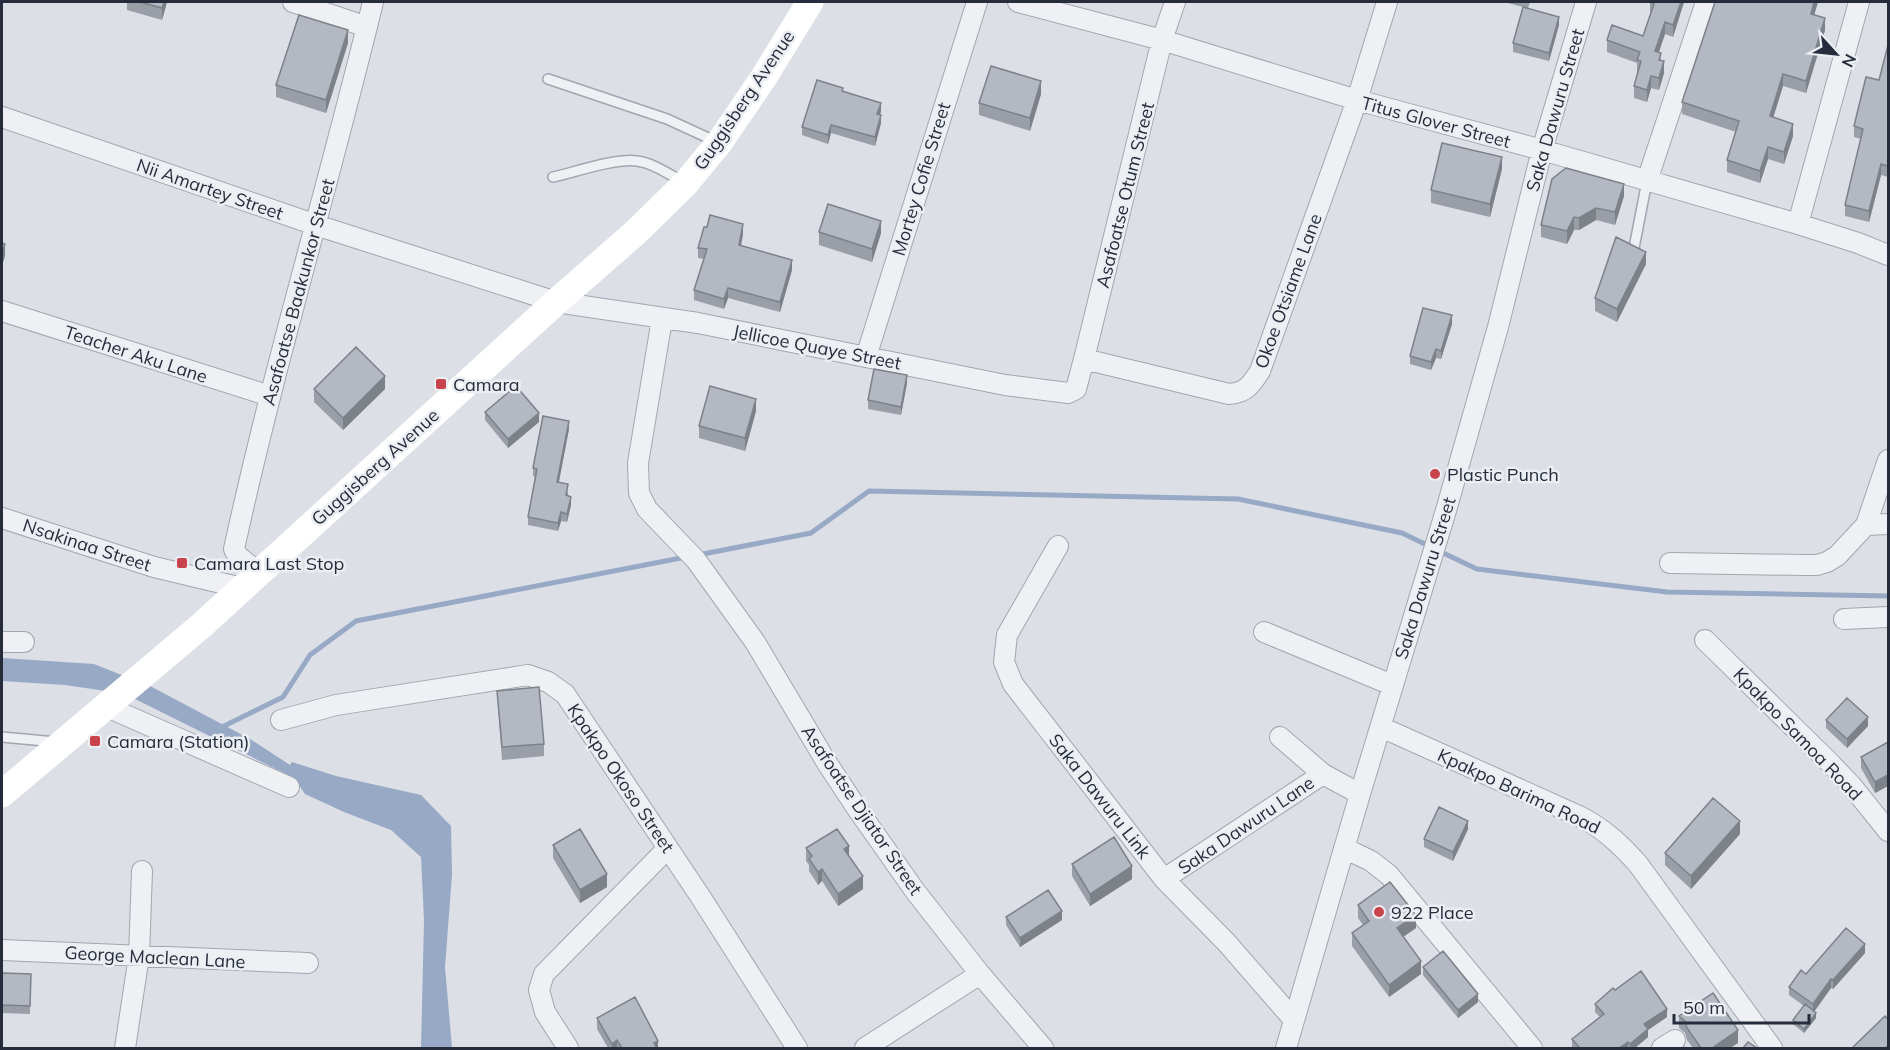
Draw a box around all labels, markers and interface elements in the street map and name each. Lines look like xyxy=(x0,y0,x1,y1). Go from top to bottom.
north arrow xyxy=(1806,24,1866,84)
street label: Guggisberg Avenue xyxy=(689,26,799,174)
street label: Saka Dawuru Street xyxy=(1521,26,1589,194)
text: N xyxy=(1838,51,1861,71)
street label: Titus Glover Street xyxy=(1359,91,1513,153)
street label: Mortey Cofie Street xyxy=(887,99,955,259)
street label: Asafoatse Otum Street xyxy=(1091,100,1159,290)
street label: Nii Amartey Street xyxy=(134,153,286,225)
street label: Asafoatse Baakunkor Street xyxy=(257,176,339,408)
street label: Okoe Otsiame Lane xyxy=(1249,210,1327,372)
street label: Jellicoe Quaye Street xyxy=(731,319,903,375)
street label: Teacher Aku Lane xyxy=(62,320,210,388)
place label: Camara xyxy=(453,373,520,396)
marker: Camara xyxy=(434,377,448,391)
street label: Guggisberg Avenue xyxy=(306,404,444,530)
place label: Plastic Punch xyxy=(1447,463,1559,486)
marker: Plastic Punch xyxy=(1428,467,1442,481)
street label: Saka Dawuru Street xyxy=(1389,494,1461,662)
street label: Nsakinaa Street xyxy=(20,513,154,577)
place label: Camara Last Stop xyxy=(194,552,344,575)
marker: Camara Last Stop xyxy=(175,556,189,570)
street label: Kpakpo Samoa Road xyxy=(1729,663,1867,805)
street label: Kpakpo Okoso Street xyxy=(563,699,679,857)
street label: Asafoatse Djiator Street xyxy=(797,721,927,899)
street label: Saka Dawuru Link xyxy=(1044,729,1156,864)
place label: Camara (Station) xyxy=(107,730,250,753)
marker: Camara (Station) xyxy=(88,734,102,748)
street label: Kpakpo Barima Road xyxy=(1434,743,1604,839)
street label: Saka Dawuru Lane xyxy=(1173,771,1319,879)
place label: 922 Place xyxy=(1391,901,1473,924)
marker: 922 Place xyxy=(1372,905,1386,919)
street label: George Maclean Lane xyxy=(64,941,246,973)
scale bar xyxy=(1674,987,1809,1025)
text: 50 m xyxy=(1683,996,1725,1019)

